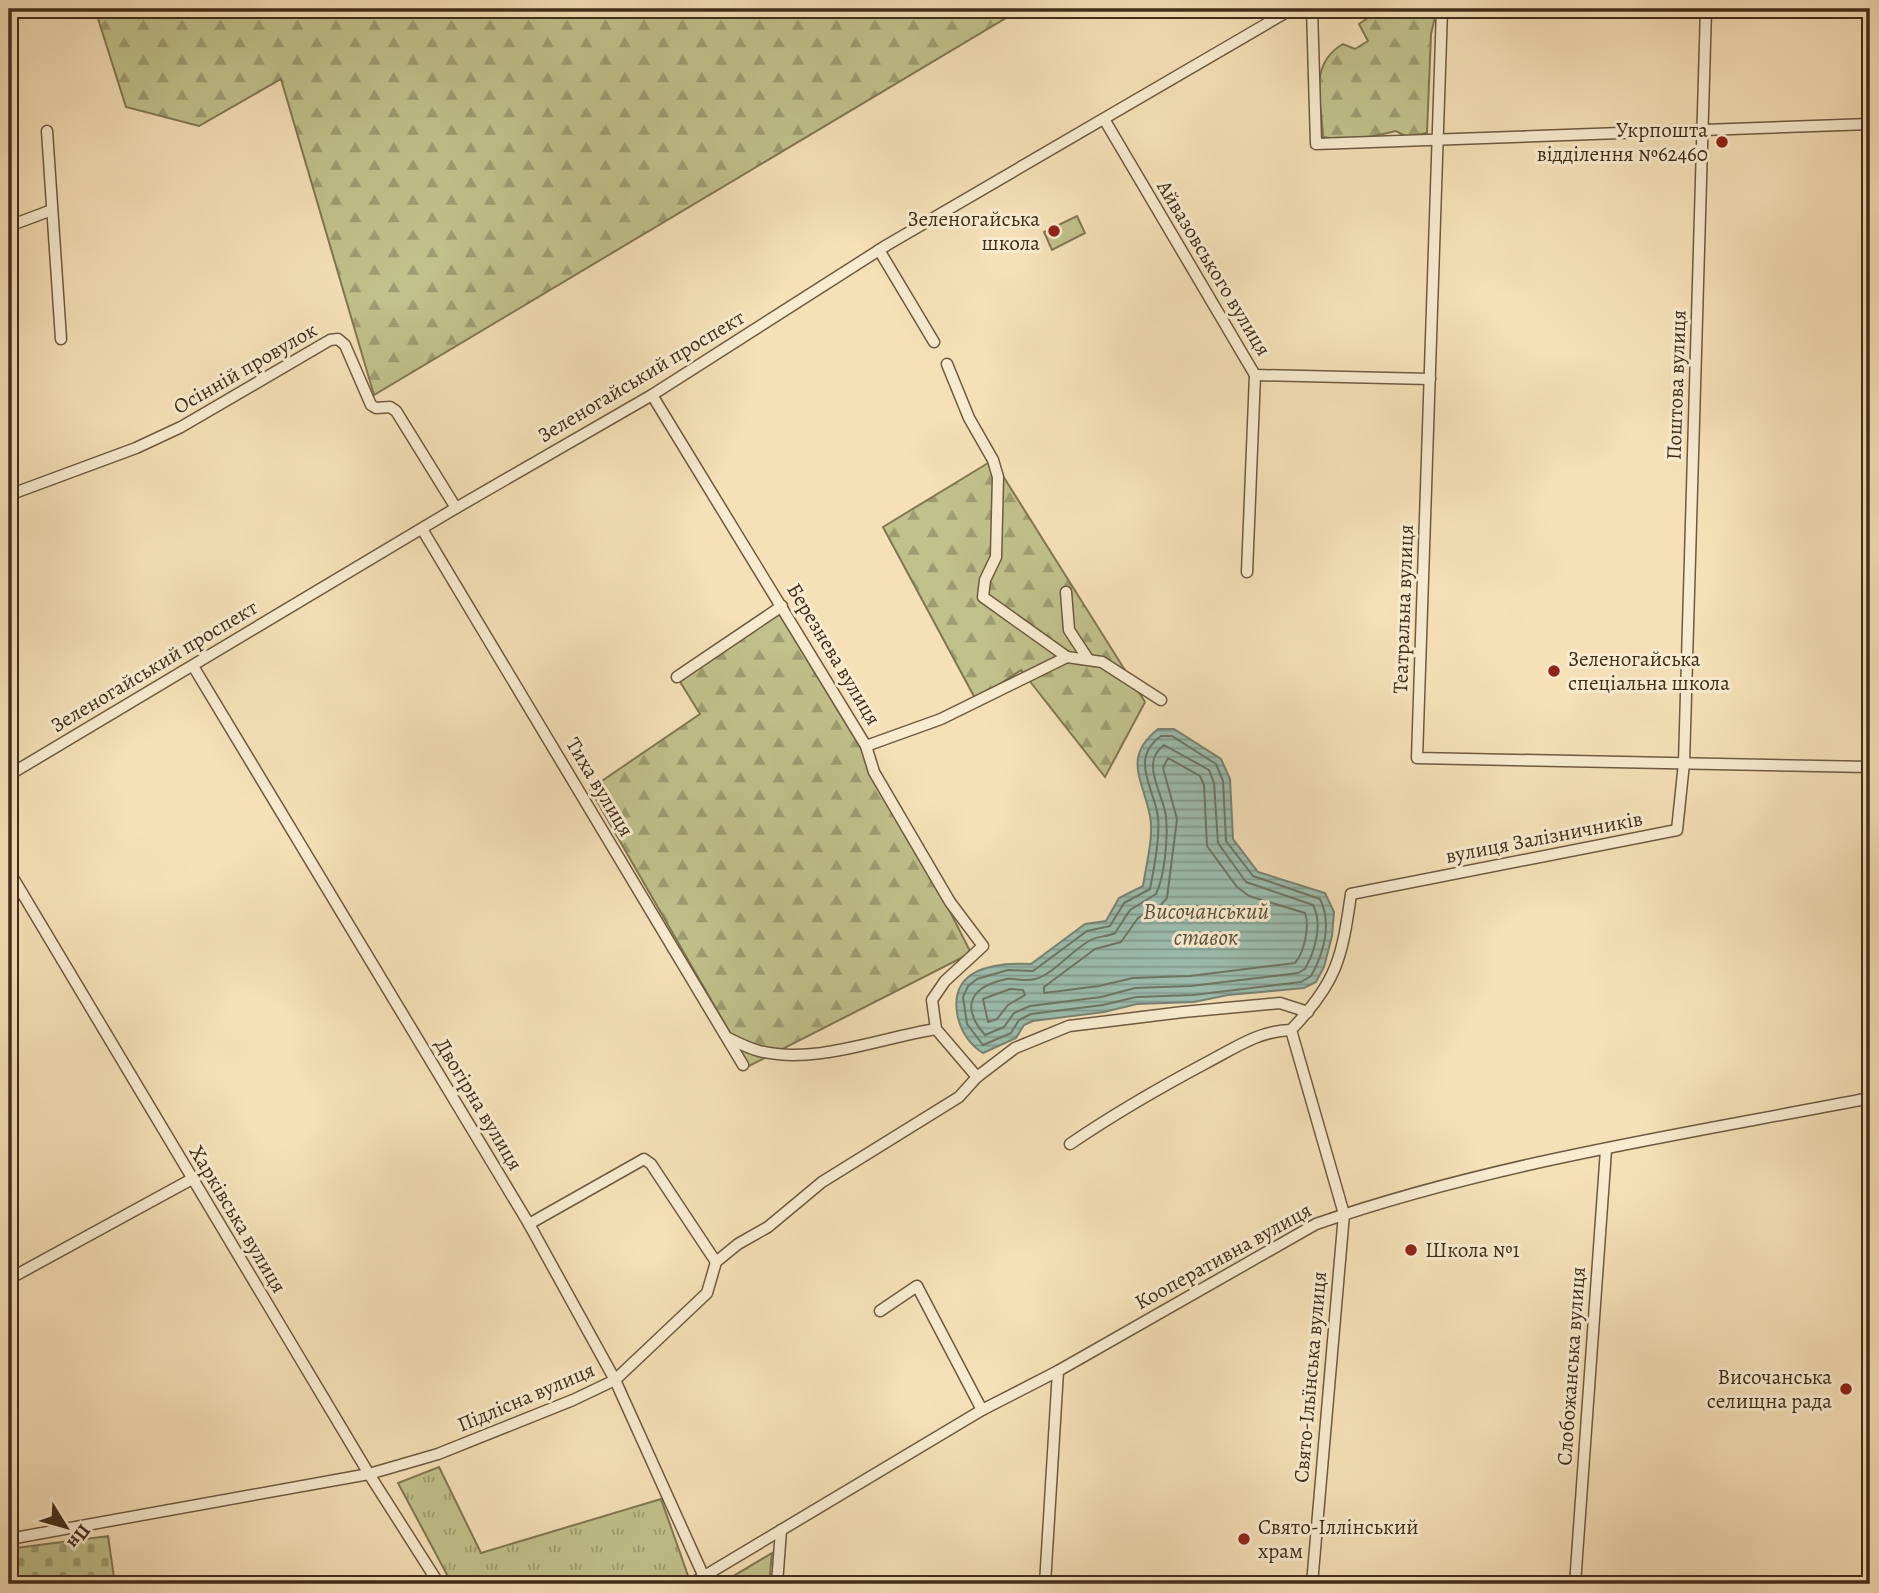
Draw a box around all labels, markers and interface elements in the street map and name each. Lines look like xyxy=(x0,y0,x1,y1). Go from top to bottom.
place label: Укрпошта відділення №62460 xyxy=(1537,116,1708,168)
marker: Укрпошта відділення №62460 xyxy=(1714,134,1730,150)
street label: Айвазовського вулиця xyxy=(1150,174,1278,361)
place label: Зеленогайська школа xyxy=(908,205,1040,257)
marker: Зеленогайська школа xyxy=(1046,223,1062,239)
street label: Зеленогайський проспект xyxy=(532,303,750,449)
street label: Поштова вулиця xyxy=(1659,310,1693,460)
street label: Осінній провулок xyxy=(168,315,322,420)
street label: Театральна вулиця xyxy=(1386,524,1420,694)
street label: Березнева вулиця xyxy=(780,578,888,730)
street label: Зеленогайський проспект xyxy=(45,593,263,739)
place label: Зеленогайська спеціальна школа xyxy=(1568,645,1730,697)
marker: Зеленогайська спеціальна школа xyxy=(1546,663,1562,679)
street label: Тиха вулиця xyxy=(559,732,641,842)
street label: вулиця Залізничників xyxy=(1443,804,1645,870)
water label: Височанський ставок xyxy=(1143,896,1269,953)
street label: Двогірна вулиця xyxy=(428,1033,530,1175)
street label: Харківська вулиця xyxy=(183,1140,293,1298)
street label: Кооперативна вулиця xyxy=(1130,1196,1316,1316)
place label: Школа №1 xyxy=(1425,1236,1520,1264)
marker: Школа №1 xyxy=(1403,1242,1419,1258)
street label: Слобожанська вулиця xyxy=(1550,1266,1592,1466)
street label: Свято-Ільїнська вулиця xyxy=(1287,1270,1333,1484)
street label: Підлісна вулиця xyxy=(453,1355,599,1439)
place label: Височанська селищна рада xyxy=(1707,1363,1832,1415)
marker: Височанська селищна рада xyxy=(1838,1381,1854,1397)
north arrow xyxy=(32,1492,102,1562)
place label: Свято-Іллінський храм xyxy=(1258,1513,1419,1565)
text: Пн xyxy=(61,1519,97,1554)
marker: Свято-Іллінський храм xyxy=(1236,1531,1252,1547)

